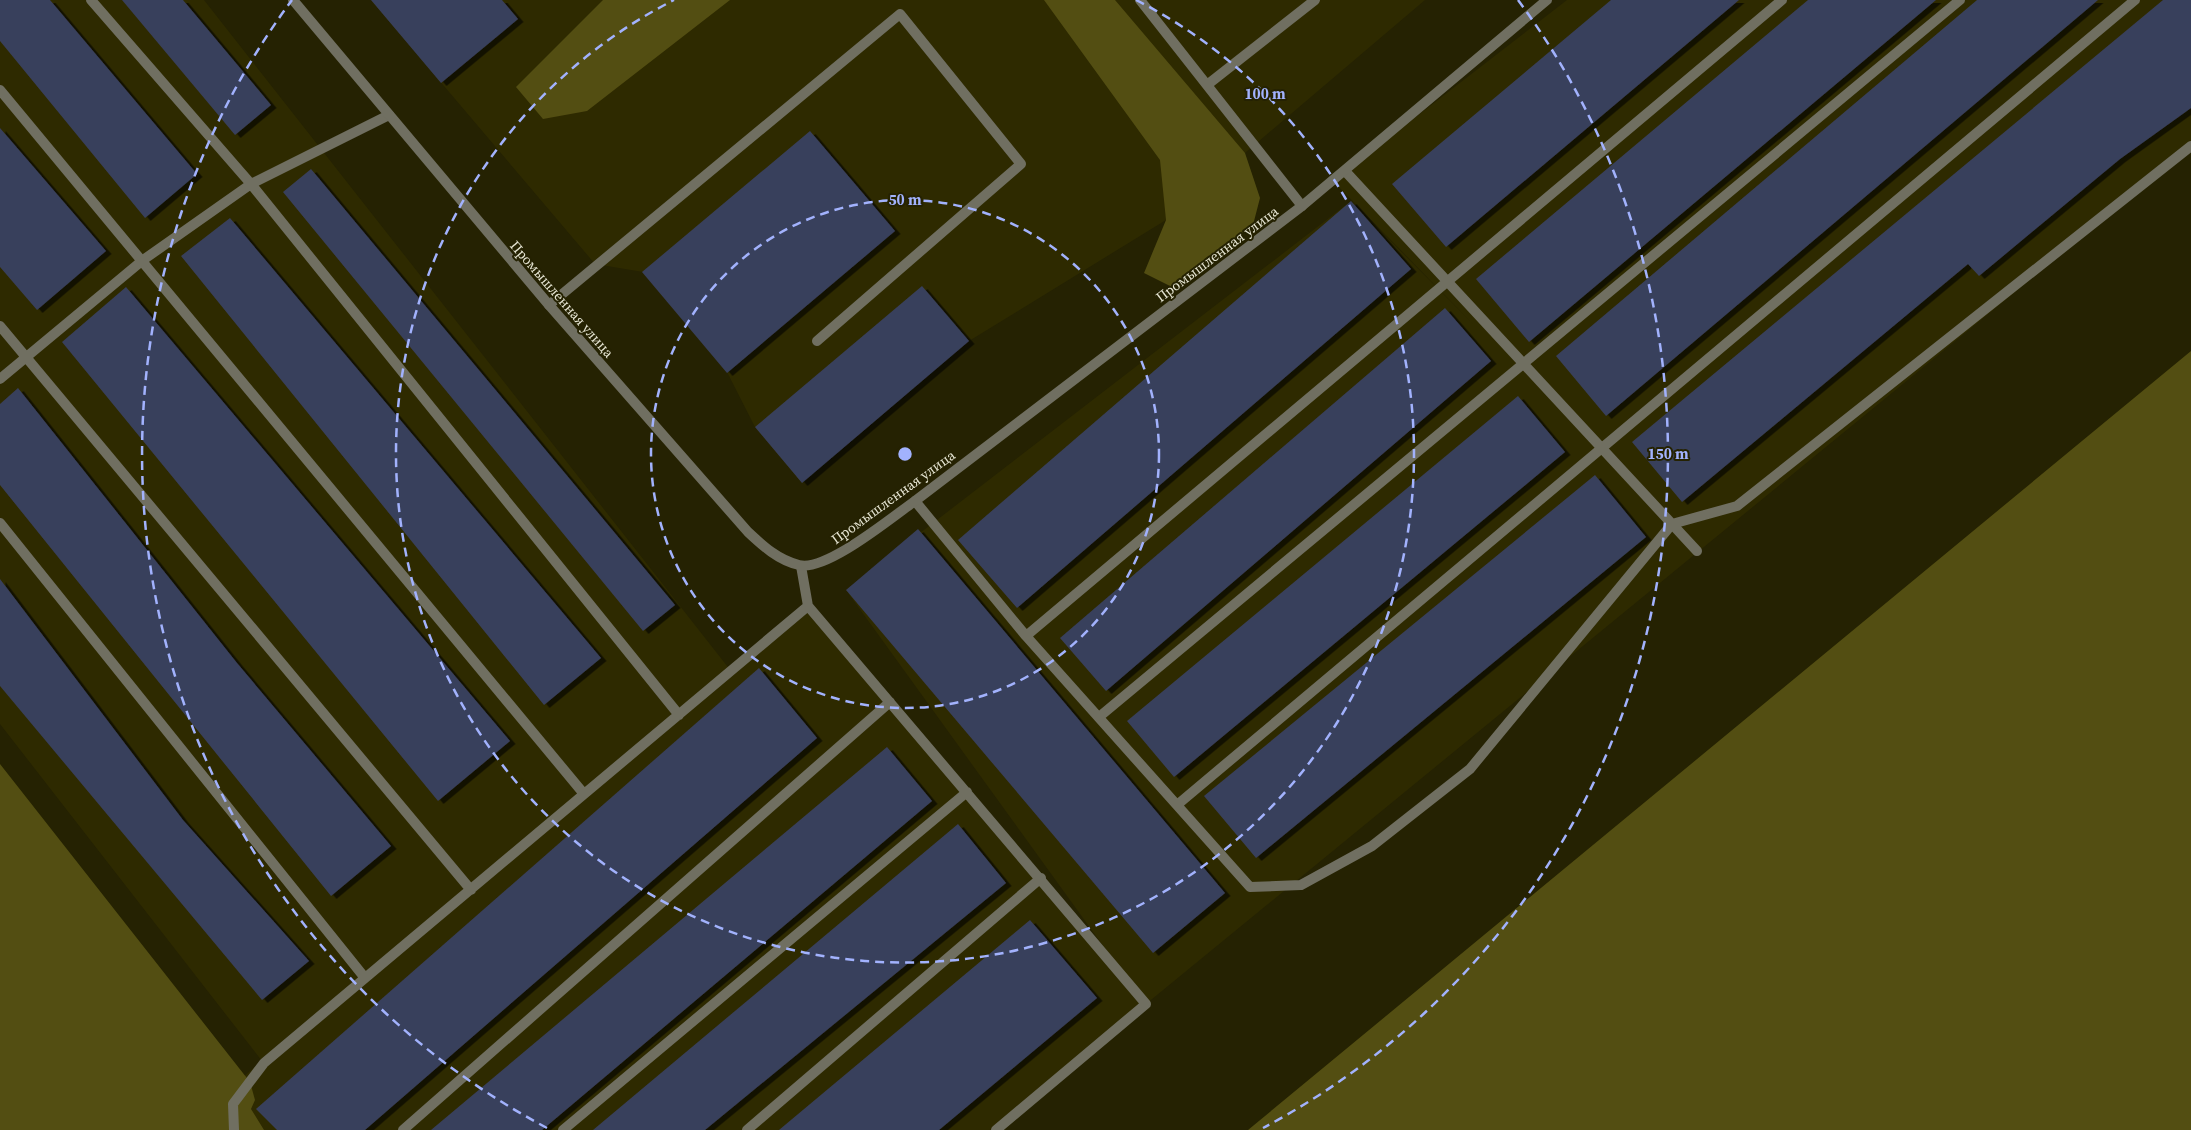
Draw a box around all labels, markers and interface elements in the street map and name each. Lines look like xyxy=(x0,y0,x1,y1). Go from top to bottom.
text: 100 m xyxy=(1244,83,1286,104)
text: 50 m xyxy=(888,189,922,210)
street label: Промышленная улица xyxy=(1151,201,1283,307)
street label: Промышленная улица xyxy=(506,236,619,362)
text: 150 m xyxy=(1647,443,1689,464)
street label: Промышленная улица xyxy=(827,445,960,549)
centre of rings xyxy=(896,445,914,463)

